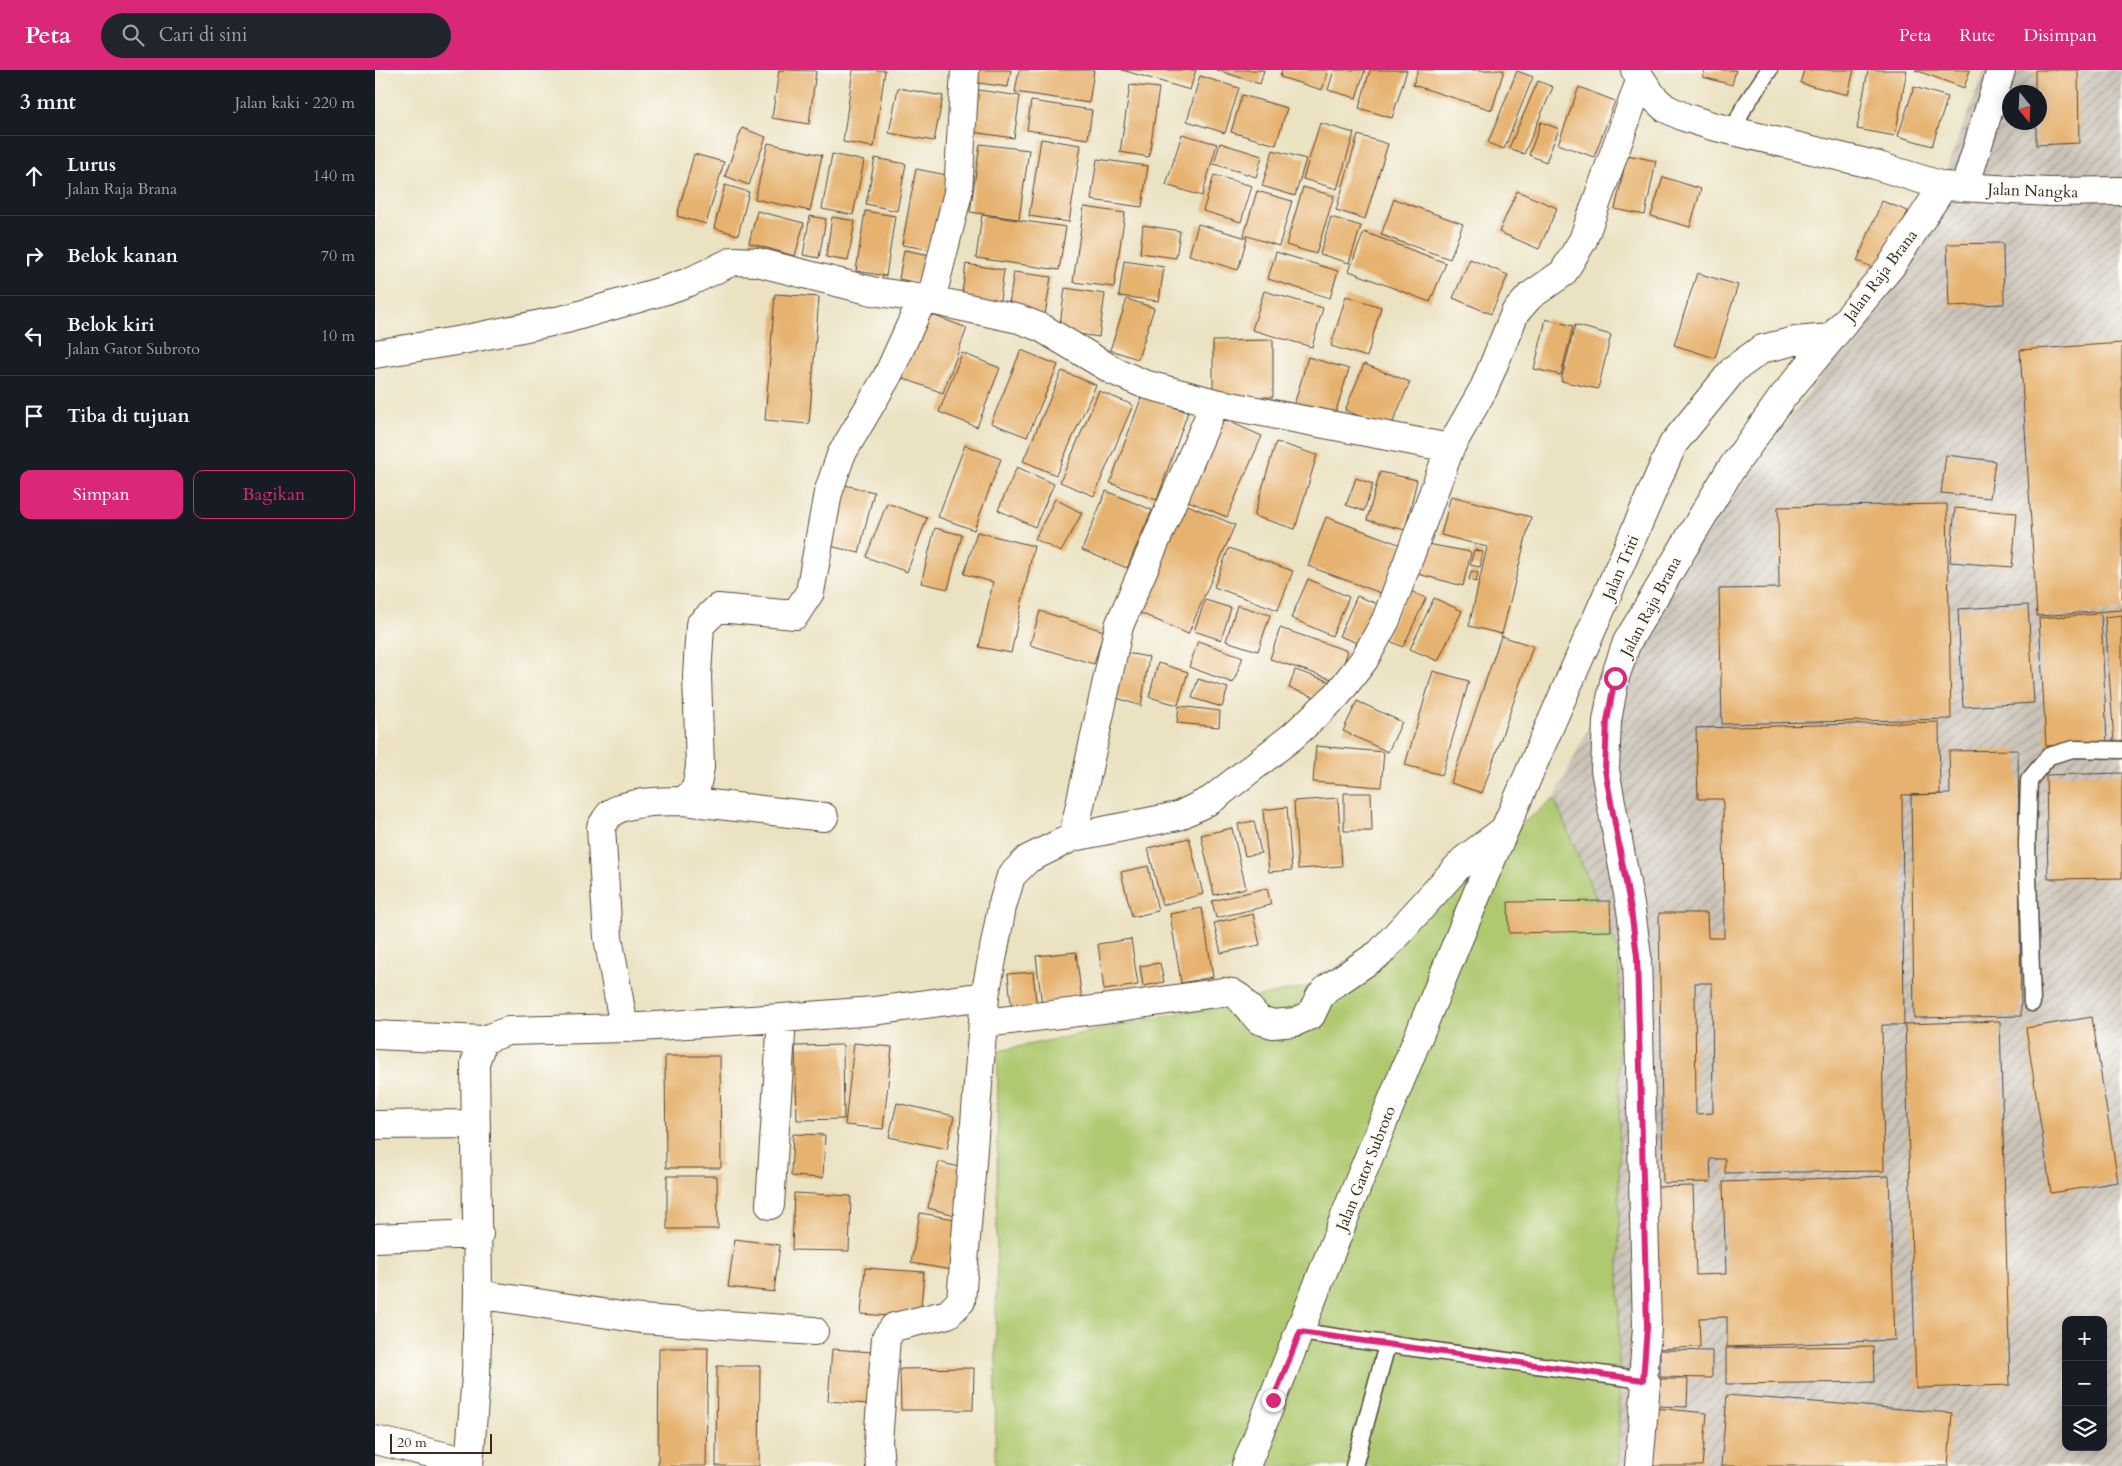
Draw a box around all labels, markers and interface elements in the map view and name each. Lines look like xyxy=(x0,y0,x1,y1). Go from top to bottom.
search box xyxy=(101,13,451,58)
text: Peta xyxy=(25,19,71,52)
icon: search xyxy=(119,21,147,49)
text: Cari di sini xyxy=(159,22,247,48)
text: Peta xyxy=(1899,23,1931,48)
text: Rute xyxy=(1959,23,1995,48)
text: Disimpan xyxy=(2023,23,2097,48)
north arrow xyxy=(2002,85,2047,130)
text: 3 mnt xyxy=(20,88,76,117)
text: Jalan kaki · 220 m xyxy=(235,92,355,114)
text: Lurus xyxy=(67,152,116,178)
icon: ahead xyxy=(20,162,48,190)
text: 140 m xyxy=(313,165,355,187)
text: Jalan Raja Brana xyxy=(67,178,177,200)
street label: Jalan Nangka xyxy=(1985,178,2079,204)
street label: Jalan Raja Brana xyxy=(1838,225,1923,328)
icon: right xyxy=(20,242,48,270)
text: Belok kanan xyxy=(67,243,178,269)
text: 70 m xyxy=(321,245,355,267)
text: Belok kiri xyxy=(67,312,154,338)
icon: left xyxy=(20,322,48,350)
text: 10 m xyxy=(321,325,355,347)
text: Jalan Gatot Subroto xyxy=(67,338,200,360)
icon: arrive xyxy=(20,402,48,430)
text: Tiba di tujuan xyxy=(67,403,190,429)
button: Simpan xyxy=(20,470,183,519)
button: Bagikan xyxy=(193,470,355,519)
street label: Jalan Triti xyxy=(1597,531,1645,605)
street label: Jalan Raja Brana xyxy=(1614,553,1686,662)
route start xyxy=(1604,667,1627,690)
street label: Jalan Gatot Subroto xyxy=(1330,1102,1401,1236)
map controls xyxy=(2062,1316,2107,1451)
button: + xyxy=(2062,1316,2107,1361)
button: − xyxy=(2062,1361,2107,1406)
route end xyxy=(1262,1389,1285,1412)
button: layers xyxy=(2062,1406,2107,1451)
scale bar xyxy=(390,1431,493,1454)
text: 20 m xyxy=(397,1433,427,1452)

